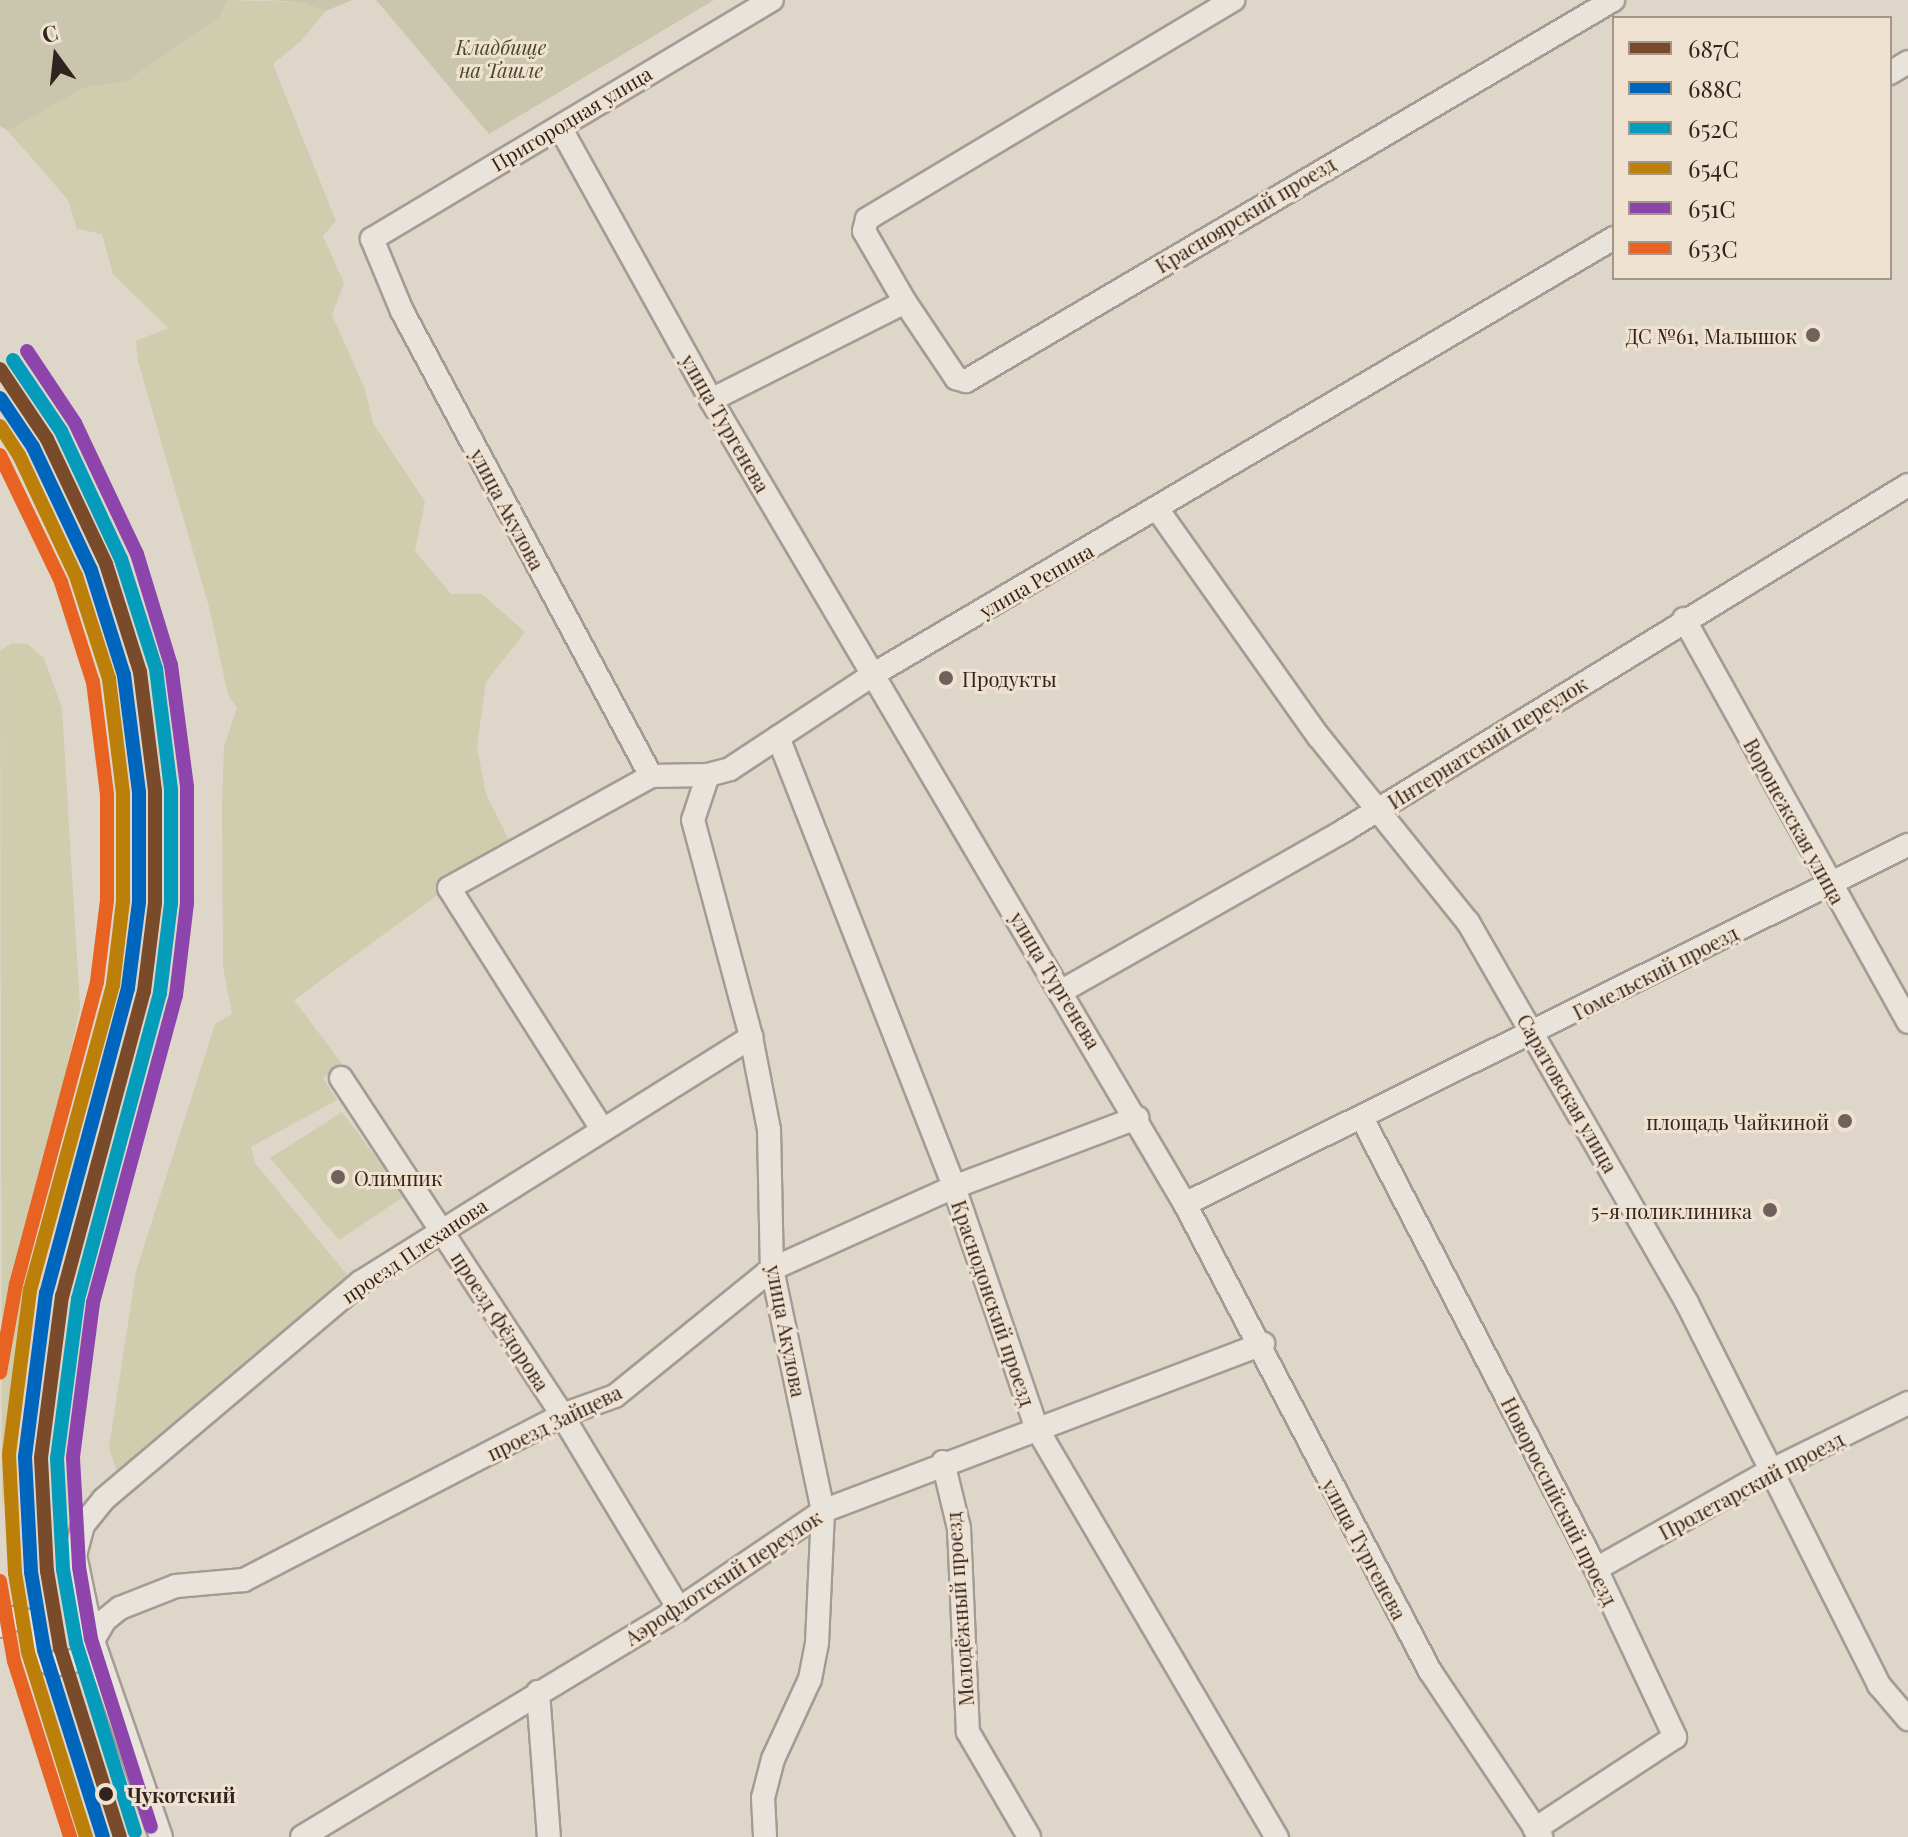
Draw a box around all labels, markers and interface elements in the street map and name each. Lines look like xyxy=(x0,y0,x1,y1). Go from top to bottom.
north arrow xyxy=(16,16,96,96)
text: С xyxy=(38,16,61,49)
legend xyxy=(1612,16,1892,280)
text: 687С xyxy=(1688,32,1739,64)
park label: Кладбище на Ташле xyxy=(456,34,546,81)
street label: Пригородная улица xyxy=(486,61,656,175)
text: 688С xyxy=(1688,72,1742,104)
text: 652С xyxy=(1688,112,1738,144)
street label: Красноярский проезд xyxy=(1151,151,1339,277)
text: 654С xyxy=(1688,152,1739,184)
text: 651С xyxy=(1688,192,1736,224)
text: 653С xyxy=(1688,232,1738,264)
place label: ДС №61, Малышок xyxy=(1626,323,1797,347)
marker: ДС №61, Малышок xyxy=(1804,326,1822,344)
street label: улица Тургенева xyxy=(677,350,775,496)
street label: улица Акулова xyxy=(466,444,550,574)
street label: улица Репина xyxy=(975,538,1097,622)
place label: Продукты xyxy=(962,666,1057,690)
marker: Продукты xyxy=(937,669,955,687)
street label: Интернатский переулок xyxy=(1383,671,1591,813)
street label: Воронежская улица xyxy=(1740,734,1850,908)
street label: улица Тургенева xyxy=(1006,907,1106,1053)
street label: Гомельский проезд xyxy=(1568,920,1742,1024)
street label: Саратовская улица xyxy=(1513,1009,1623,1177)
place label: площадь Чайкиной xyxy=(1646,1109,1829,1133)
marker: площадь Чайкиной xyxy=(1836,1112,1854,1130)
place label: Олимпик xyxy=(354,1165,442,1189)
marker: Олимпик xyxy=(329,1168,347,1186)
street label: проезд Плеханова xyxy=(337,1192,491,1308)
street label: Краснодонский проезд xyxy=(947,1197,1041,1409)
place label: 5-я поликлиника xyxy=(1591,1198,1752,1222)
marker: 5-я поликлиника xyxy=(1759,1199,1781,1221)
street label: проезд Фёдорова xyxy=(447,1247,555,1395)
street label: улица Акулова xyxy=(762,1263,812,1399)
street label: проезд Зайцева xyxy=(483,1379,625,1465)
street label: Новороссийский проезд xyxy=(1497,1393,1623,1609)
street label: Пролетарский проезд xyxy=(1654,1426,1848,1544)
street label: улица Тургенева xyxy=(1318,1475,1412,1623)
street label: Аэрофлотский переулок xyxy=(620,1504,826,1650)
street label: Молодёжный проезд xyxy=(940,1511,978,1707)
marker: Чукотский xyxy=(92,1780,120,1808)
place label: Чукотский xyxy=(127,1782,235,1806)

